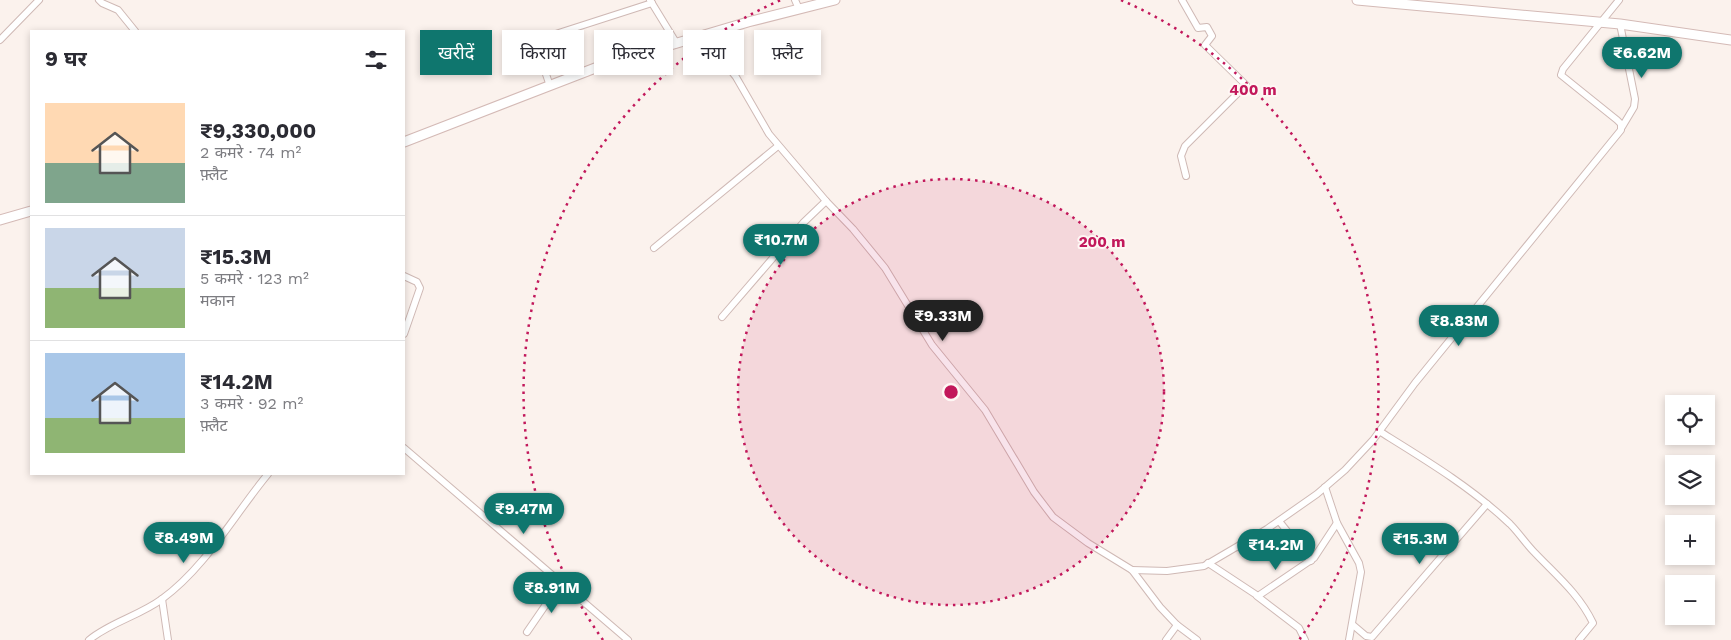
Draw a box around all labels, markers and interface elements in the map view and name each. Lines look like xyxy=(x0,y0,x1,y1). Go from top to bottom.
chip: खरीदें xyxy=(420,30,492,75)
chip: किराया xyxy=(502,30,584,75)
chip: फ़िल्टर xyxy=(594,30,673,75)
chip: नया xyxy=(683,30,744,75)
chip: फ़्लैट xyxy=(754,30,821,75)
pin: ₹6.62M xyxy=(1601,36,1683,79)
text: ₹6.62M xyxy=(1613,43,1671,62)
text: 9 घर xyxy=(45,46,87,71)
icon: filters xyxy=(362,46,390,74)
text: 400 m xyxy=(1229,81,1277,99)
text: ₹9,330,000 xyxy=(200,118,316,143)
icon: home xyxy=(85,123,145,183)
text: 2 कमरे · 74 m² xyxy=(200,143,301,162)
text: फ़्लैट xyxy=(200,165,228,184)
pin: ₹10.7M xyxy=(740,224,822,266)
text: ₹10.7M xyxy=(754,230,808,249)
text: 200 m xyxy=(1079,233,1125,251)
text: ₹15.3M xyxy=(200,244,272,269)
icon: home xyxy=(85,248,145,308)
text: 5 कमरे · 123 m² xyxy=(200,269,309,288)
text: मकान xyxy=(200,291,235,310)
pin: ₹9.33M xyxy=(902,300,984,342)
pin: ₹8.83M xyxy=(1418,304,1500,347)
text: ₹9.33M xyxy=(914,306,972,325)
text: ₹8.83M xyxy=(1430,311,1488,330)
text: ₹14.2M xyxy=(200,369,273,394)
icon: home xyxy=(85,373,145,433)
centre of rings xyxy=(942,383,960,401)
text: 3 कमरे · 92 m² xyxy=(200,394,303,413)
map controls xyxy=(1665,395,1715,625)
button: locate xyxy=(1665,395,1715,445)
text: फ़्लैट xyxy=(200,416,228,435)
button: layers xyxy=(1665,455,1715,505)
pin: ₹9.47M xyxy=(483,492,565,535)
text: ₹9.47M xyxy=(495,499,553,518)
button: + xyxy=(1665,515,1715,565)
pin: ₹8.49M xyxy=(143,522,225,564)
pin: ₹15.3M xyxy=(1379,522,1461,565)
text: ₹8.49M xyxy=(155,528,213,547)
pin: ₹14.2M xyxy=(1235,528,1317,571)
text: ₹15.3M xyxy=(1393,529,1447,548)
text: ₹14.2M xyxy=(1248,535,1304,554)
pin: ₹8.91M xyxy=(511,572,593,614)
button: − xyxy=(1665,575,1715,625)
text: ₹8.91M xyxy=(524,578,580,597)

